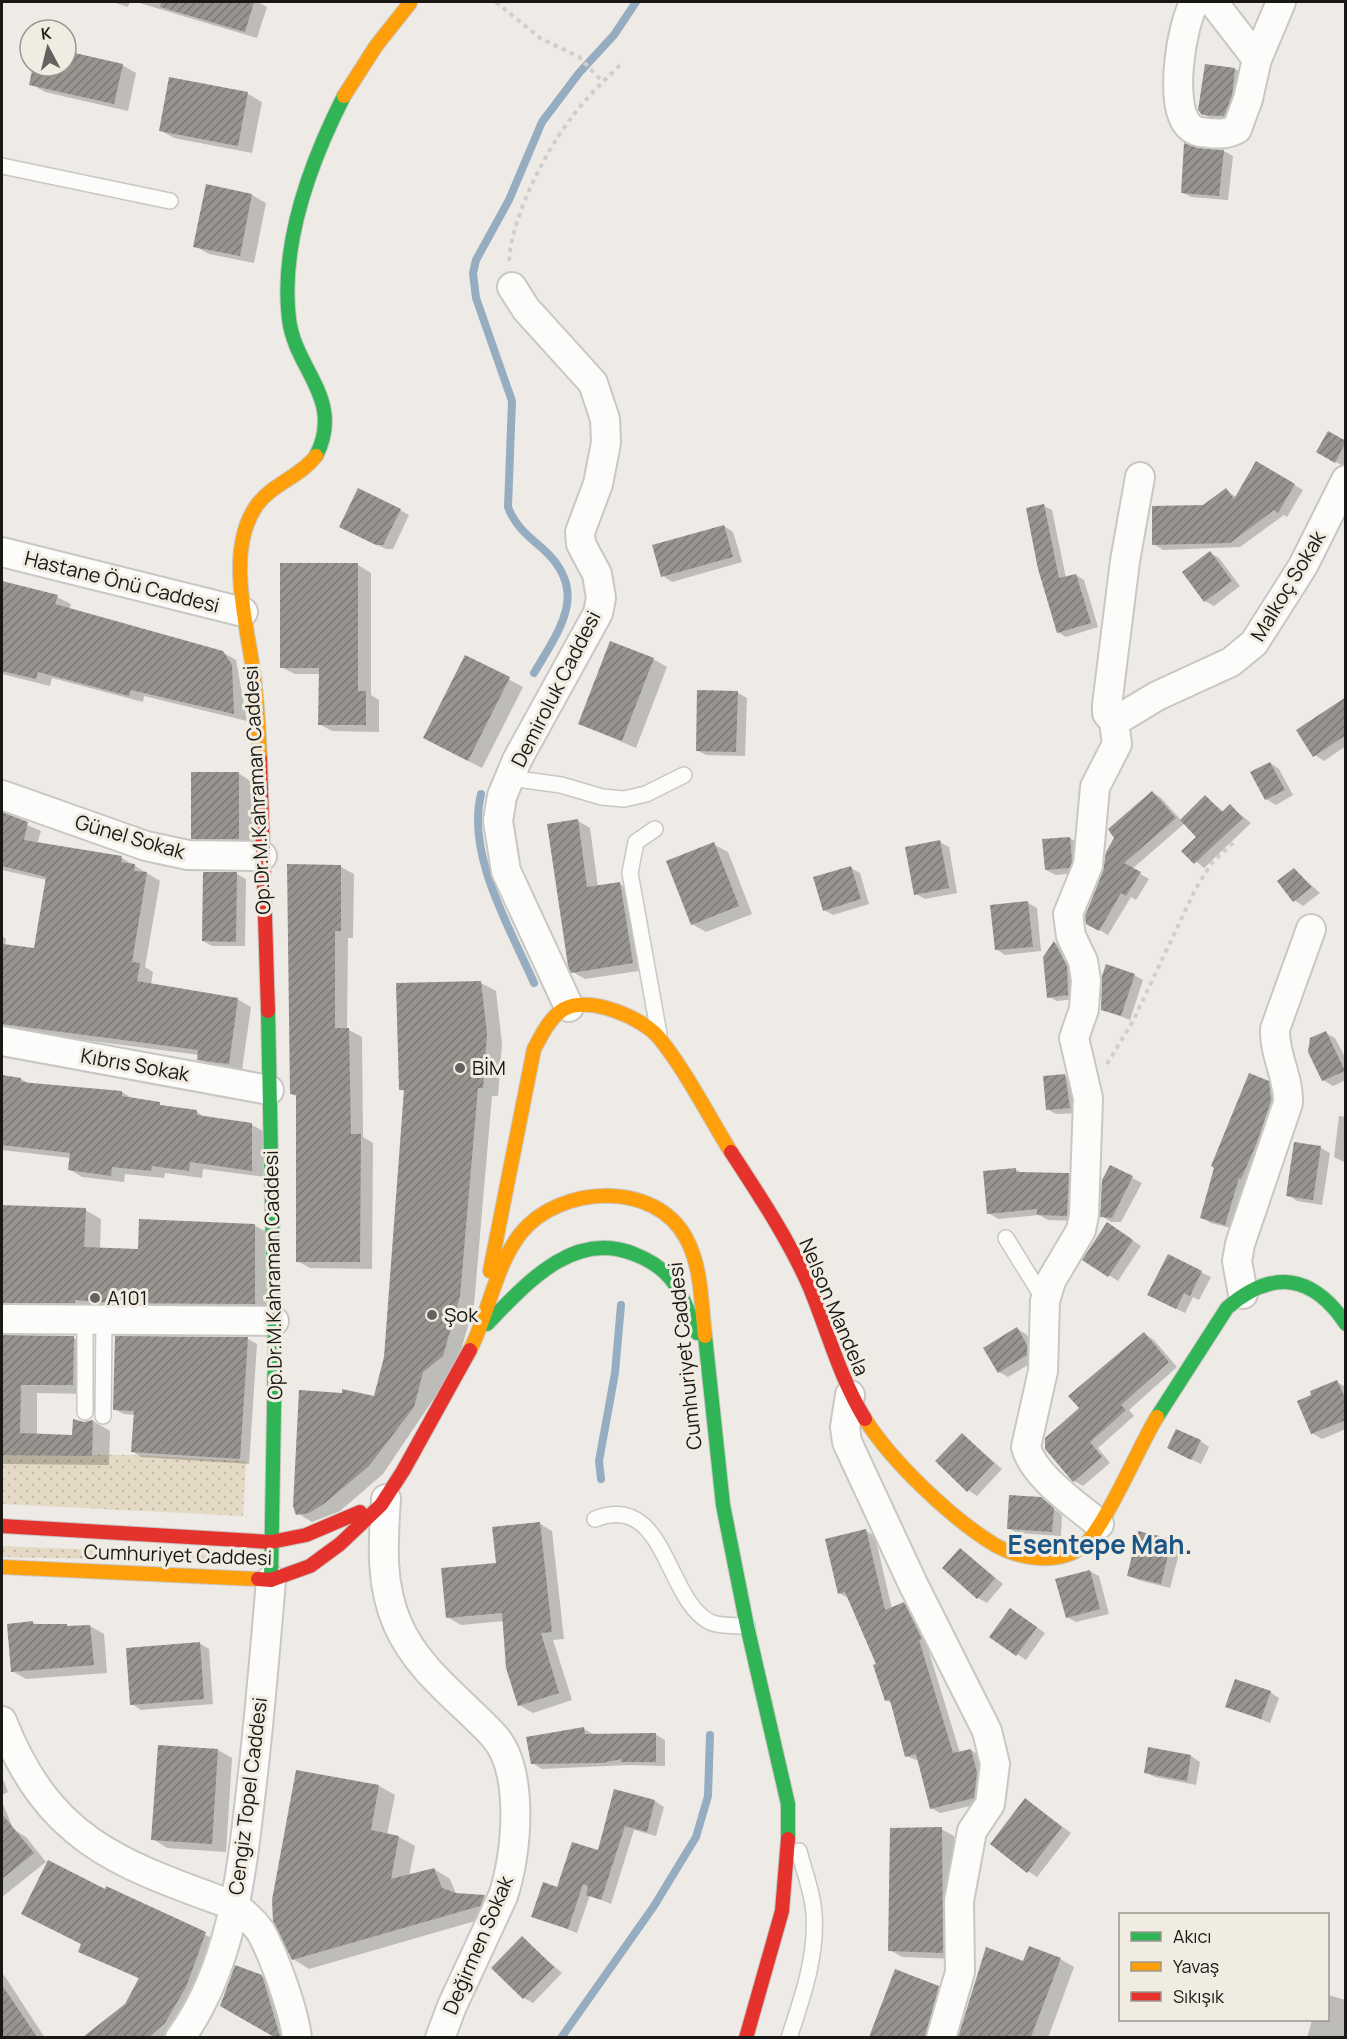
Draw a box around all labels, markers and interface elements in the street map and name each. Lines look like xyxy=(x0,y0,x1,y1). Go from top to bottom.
north arrow xyxy=(18,18,78,78)
text: K xyxy=(40,21,53,45)
street label: Malkoç Sokak xyxy=(1244,525,1332,646)
street label: Hastane Önü Caddesi xyxy=(22,544,222,619)
street label: Demiroluk Caddesi xyxy=(505,606,607,771)
street label: Op.Dr.M.Kahraman Caddesi xyxy=(236,665,277,915)
street label: Günel Sokak xyxy=(72,808,189,865)
street label: Kıbrıs Sokak xyxy=(79,1042,193,1088)
place label: BİM xyxy=(472,1054,506,1081)
marker: BİM xyxy=(453,1061,467,1075)
street label: Op.Dr.M.Kahraman Caddesi xyxy=(257,1150,288,1400)
street label: Nelson Mandela xyxy=(793,1234,876,1380)
street label: Cumhuriyet Caddesi xyxy=(661,1261,708,1451)
place label: A101 xyxy=(107,1284,147,1311)
marker: A101 xyxy=(88,1291,102,1305)
place label: Şok xyxy=(444,1301,479,1328)
marker: Şok xyxy=(425,1308,439,1322)
district label: Esentepe Mah. xyxy=(1008,1526,1192,1562)
street label: Cumhuriyet Caddesi xyxy=(83,1538,273,1571)
street label: Cengiz Topel Caddesi xyxy=(222,1696,273,1896)
street label: Değirmen Sokak xyxy=(436,1870,519,2018)
legend xyxy=(1119,1913,1329,2021)
text: Akıcı xyxy=(1173,1924,1211,1948)
text: Yavaş xyxy=(1173,1954,1219,1978)
text: Sıkışık xyxy=(1173,1984,1225,2008)

